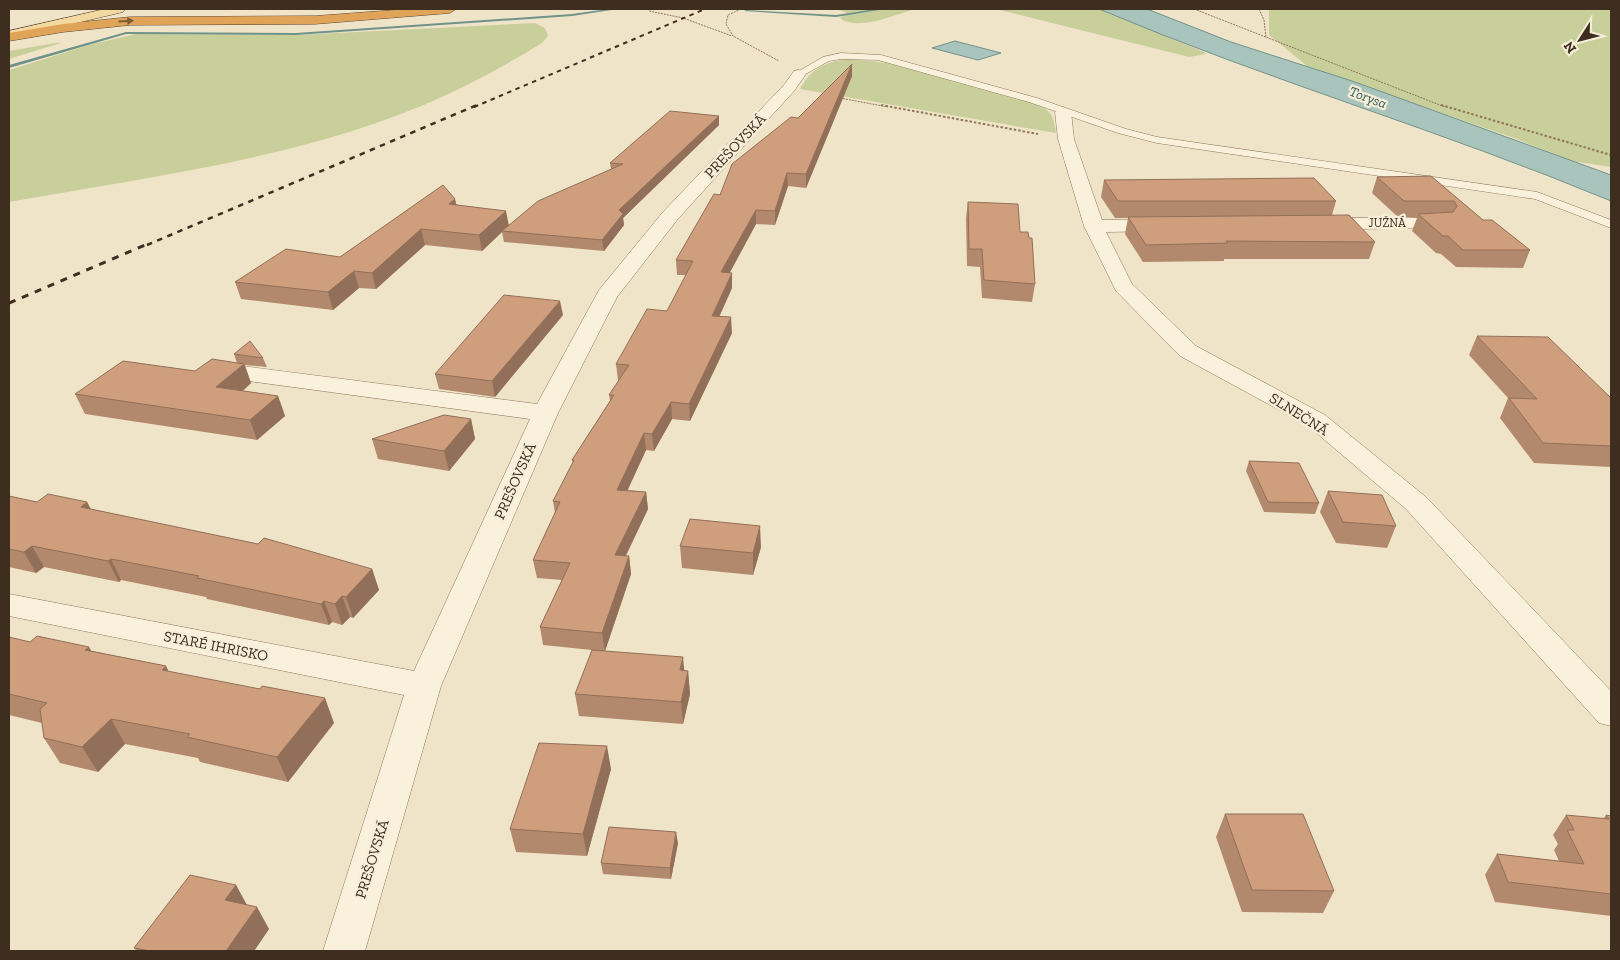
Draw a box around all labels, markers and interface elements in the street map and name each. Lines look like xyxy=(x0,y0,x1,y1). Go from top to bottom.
north arrow xyxy=(1555,15,1605,65)
one-way arrow xyxy=(119,17,135,25)
text: N xyxy=(1560,38,1580,57)
water label: Torysa xyxy=(1347,83,1389,112)
street label: PREŠOVSKÁ xyxy=(701,110,770,182)
street label: JUŽNÁ xyxy=(1368,215,1406,230)
street label: SLNEČNÁ xyxy=(1266,389,1332,439)
street label: PREŠOVSKÁ xyxy=(490,440,540,522)
street label: STARÉ IHRISKO xyxy=(162,627,270,665)
street label: PREŠOVSKÁ xyxy=(351,817,393,901)

